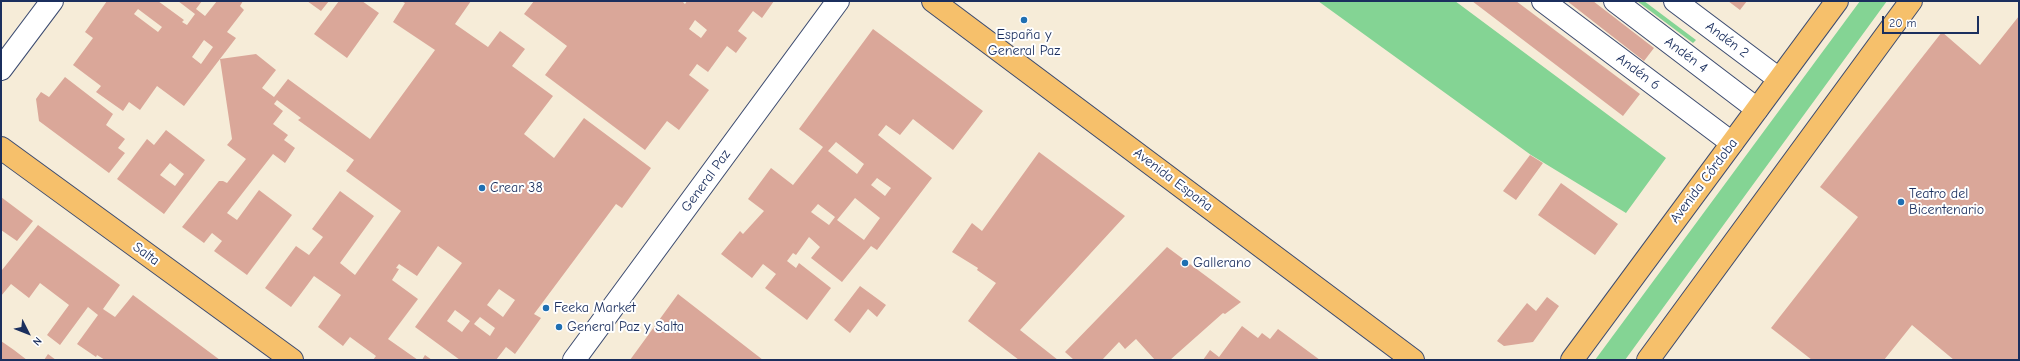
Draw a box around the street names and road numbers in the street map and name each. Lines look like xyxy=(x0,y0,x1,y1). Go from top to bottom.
street label: Andén 2 xyxy=(1702,18,1752,62)
street label: Andén 4 xyxy=(1661,33,1711,77)
street label: Andén 6 xyxy=(1613,50,1663,94)
street label: Avenida Córdoba xyxy=(1667,135,1741,227)
street label: Avenida España xyxy=(1130,145,1216,215)
street label: General Paz xyxy=(678,147,734,215)
street label: Salta xyxy=(129,239,163,269)

